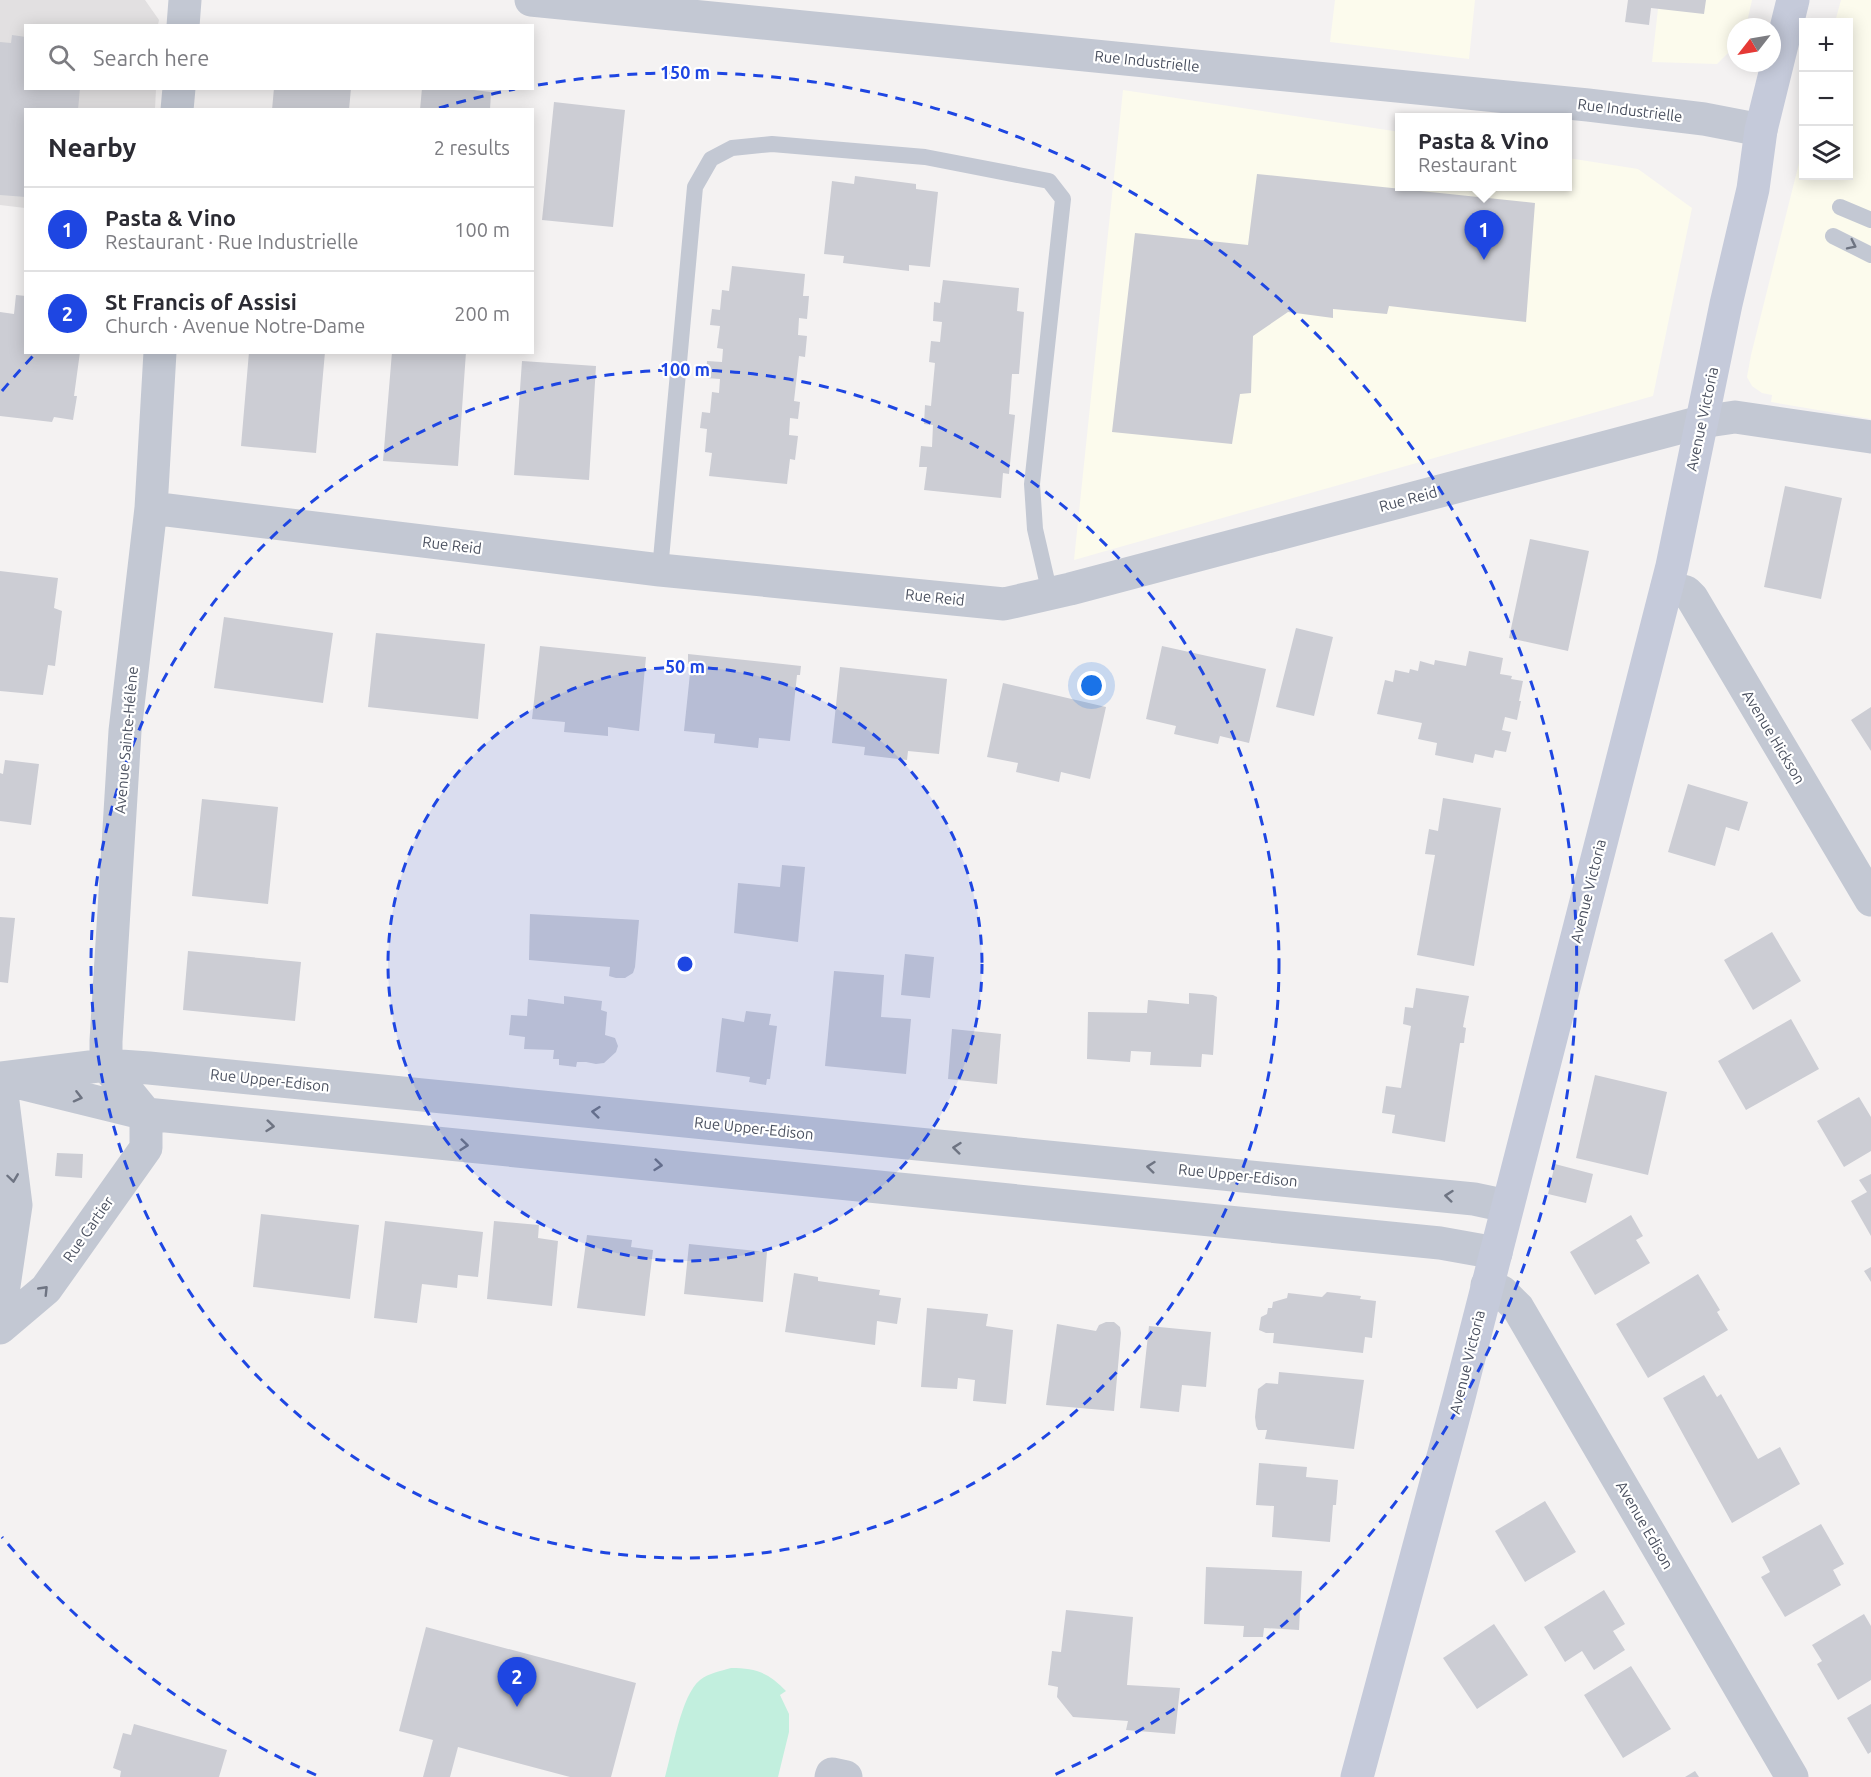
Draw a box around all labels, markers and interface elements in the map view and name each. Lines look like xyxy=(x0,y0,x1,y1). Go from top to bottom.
north arrow xyxy=(1727,18,1781,72)
map controls xyxy=(1799,18,1853,180)
button: + xyxy=(1799,18,1853,72)
search box xyxy=(24,24,534,90)
icon: search xyxy=(45,41,78,74)
text: Search here xyxy=(93,45,209,70)
street label: Rue Industrielle xyxy=(1094,47,1200,75)
text: 150 m xyxy=(660,62,710,82)
button: − xyxy=(1799,72,1853,126)
street label: Rue Industrielle xyxy=(1577,95,1683,125)
popup xyxy=(1395,113,1572,191)
button: layers xyxy=(1799,126,1853,180)
text: Pasta & Vino xyxy=(1418,128,1549,153)
text: Nearby xyxy=(48,133,136,162)
text: 2 results xyxy=(434,136,510,159)
text: Restaurant xyxy=(1418,153,1517,176)
text: Pasta & Vino xyxy=(105,205,236,230)
pin: 1 xyxy=(1464,210,1504,260)
text: 1 xyxy=(62,218,73,241)
text: 100 m xyxy=(454,218,510,241)
text: Restaurant · Rue Industrielle xyxy=(105,230,359,253)
one-way arrow xyxy=(1846,238,1857,249)
text: St Francis of Assisi xyxy=(105,289,297,314)
text: 2 xyxy=(62,302,73,325)
text: 200 m xyxy=(454,302,510,325)
text: Church · Avenue Notre-Dame xyxy=(105,314,365,337)
text: 100 m xyxy=(660,359,710,379)
street label: Avenue Victoria xyxy=(1683,365,1721,473)
street label: Rue Reid xyxy=(1377,483,1439,515)
street label: Rue Reid xyxy=(421,533,483,557)
street label: Rue Reid xyxy=(904,585,966,609)
text: 50 m xyxy=(665,656,705,676)
street label: Avenue Sainte-Hélène xyxy=(111,666,141,814)
your location xyxy=(1077,671,1106,700)
street label: Avenue Hickson xyxy=(1739,687,1809,787)
street label: Avenue Victoria xyxy=(1567,837,1609,945)
centre of rings xyxy=(675,954,695,974)
street label: Rue Upper-Edison xyxy=(209,1065,331,1095)
one-way arrow xyxy=(72,1089,82,1102)
one-way arrow xyxy=(591,1106,600,1119)
street label: Rue Upper-Edison xyxy=(693,1113,815,1143)
one-way arrow xyxy=(265,1119,275,1132)
one-way arrow xyxy=(459,1138,469,1151)
one-way arrow xyxy=(952,1142,961,1155)
one-way arrow xyxy=(653,1158,663,1171)
street label: Rue Upper-Edison xyxy=(1177,1160,1299,1190)
one-way arrow xyxy=(1146,1161,1155,1174)
one-way arrow xyxy=(6,1173,18,1182)
one-way arrow xyxy=(1445,1190,1454,1203)
street label: Rue Cartier xyxy=(59,1193,117,1265)
one-way arrow xyxy=(37,1286,48,1296)
street label: Avenue Victoria xyxy=(1446,1308,1488,1416)
street label: Avenue Edison xyxy=(1613,1478,1677,1572)
pin: 2 xyxy=(498,1658,536,1707)

